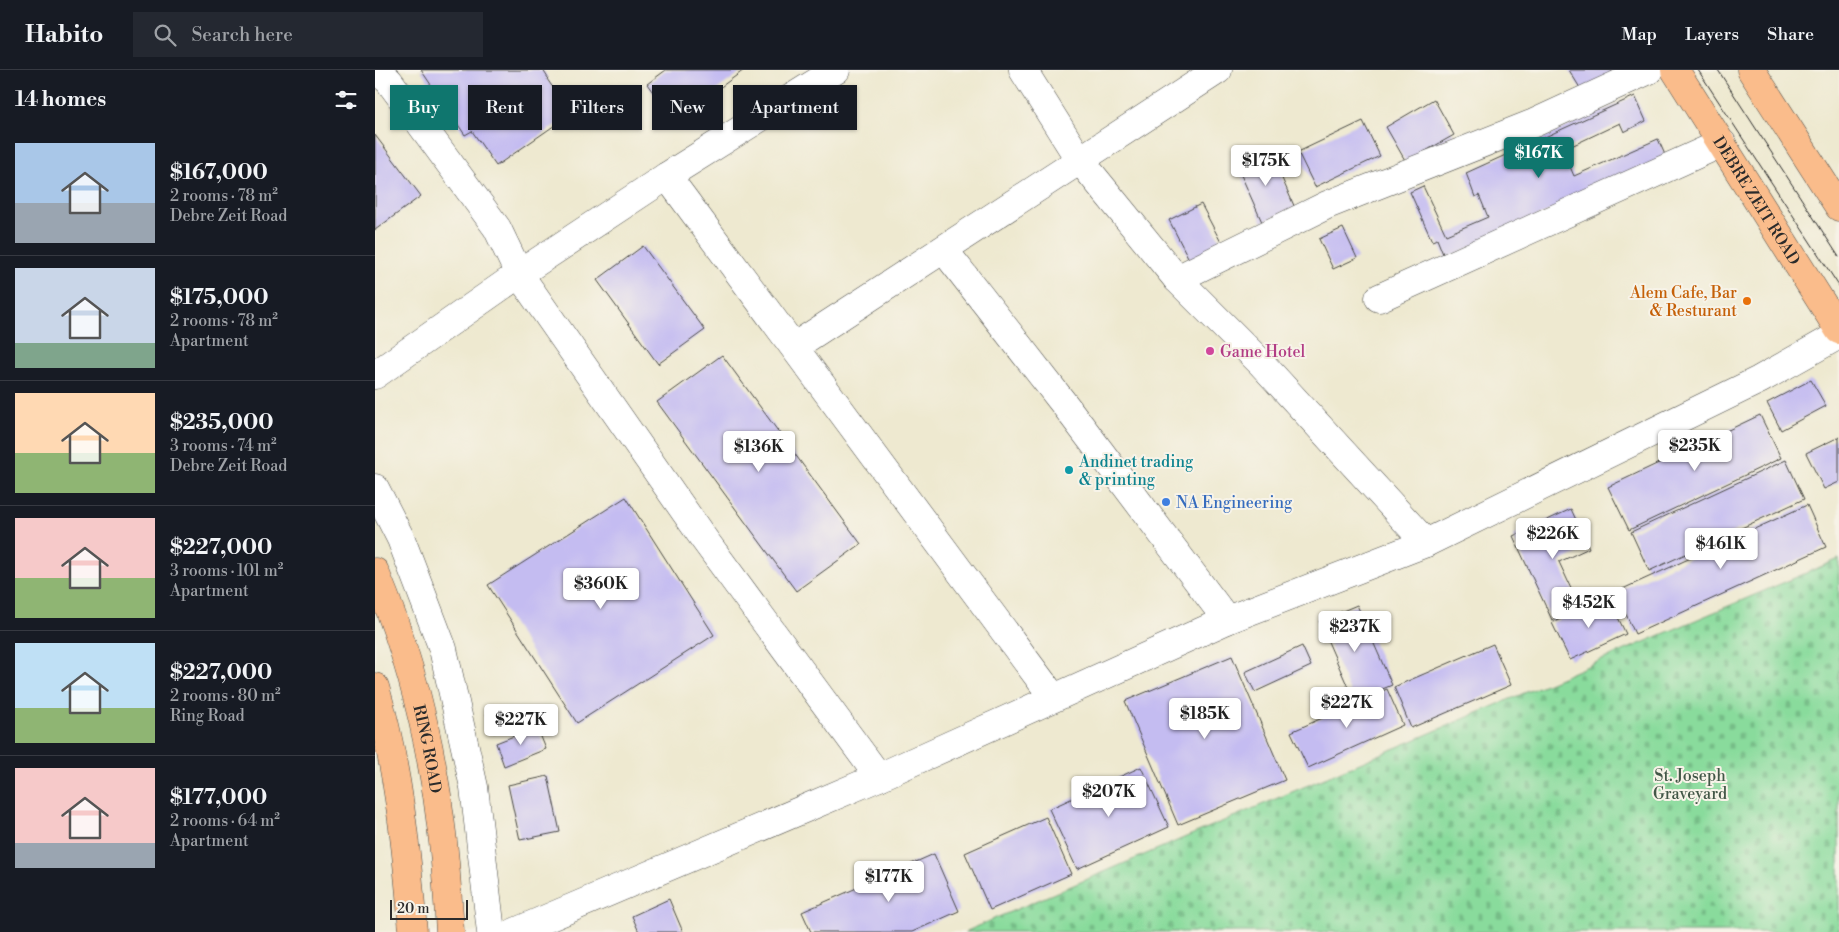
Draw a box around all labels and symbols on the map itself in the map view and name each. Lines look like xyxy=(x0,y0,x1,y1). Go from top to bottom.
street label: DEBRE ZEIT ROAD xyxy=(1708,133,1804,269)
pin: $167K xyxy=(1504,136,1574,179)
pin: $175K xyxy=(1231,144,1301,187)
place label: Alem Cafe, Bar & Resturant xyxy=(1629,283,1737,321)
marker: Alem Cafe, Bar & Resturant xyxy=(1741,295,1753,307)
place label: Game Hotel xyxy=(1220,342,1306,362)
marker: Game Hotel xyxy=(1204,345,1216,357)
pin: $136K xyxy=(724,430,794,473)
pin: $235K xyxy=(1660,430,1730,472)
place label: Andinet trading & printing xyxy=(1078,452,1194,490)
marker: Andinet trading & printing xyxy=(1063,464,1075,476)
place label: NA Engineering xyxy=(1176,493,1293,513)
marker: NA Engineering xyxy=(1160,496,1172,508)
pin: $226K xyxy=(1518,518,1588,560)
pin: $461K xyxy=(1686,528,1756,570)
pin: $360K xyxy=(566,568,636,610)
pin: $452K xyxy=(1554,586,1624,629)
pin: $237K xyxy=(1320,610,1390,653)
pin: $227K xyxy=(1312,686,1382,729)
pin: $185K xyxy=(1170,698,1240,740)
street label: RING ROAD xyxy=(408,703,446,795)
pin: $227K xyxy=(486,704,556,746)
park label: St. Joseph Graveyard xyxy=(1653,766,1727,804)
pin: $207K xyxy=(1074,776,1144,818)
pin: $177K xyxy=(854,860,924,903)
scale bar xyxy=(390,897,467,920)

